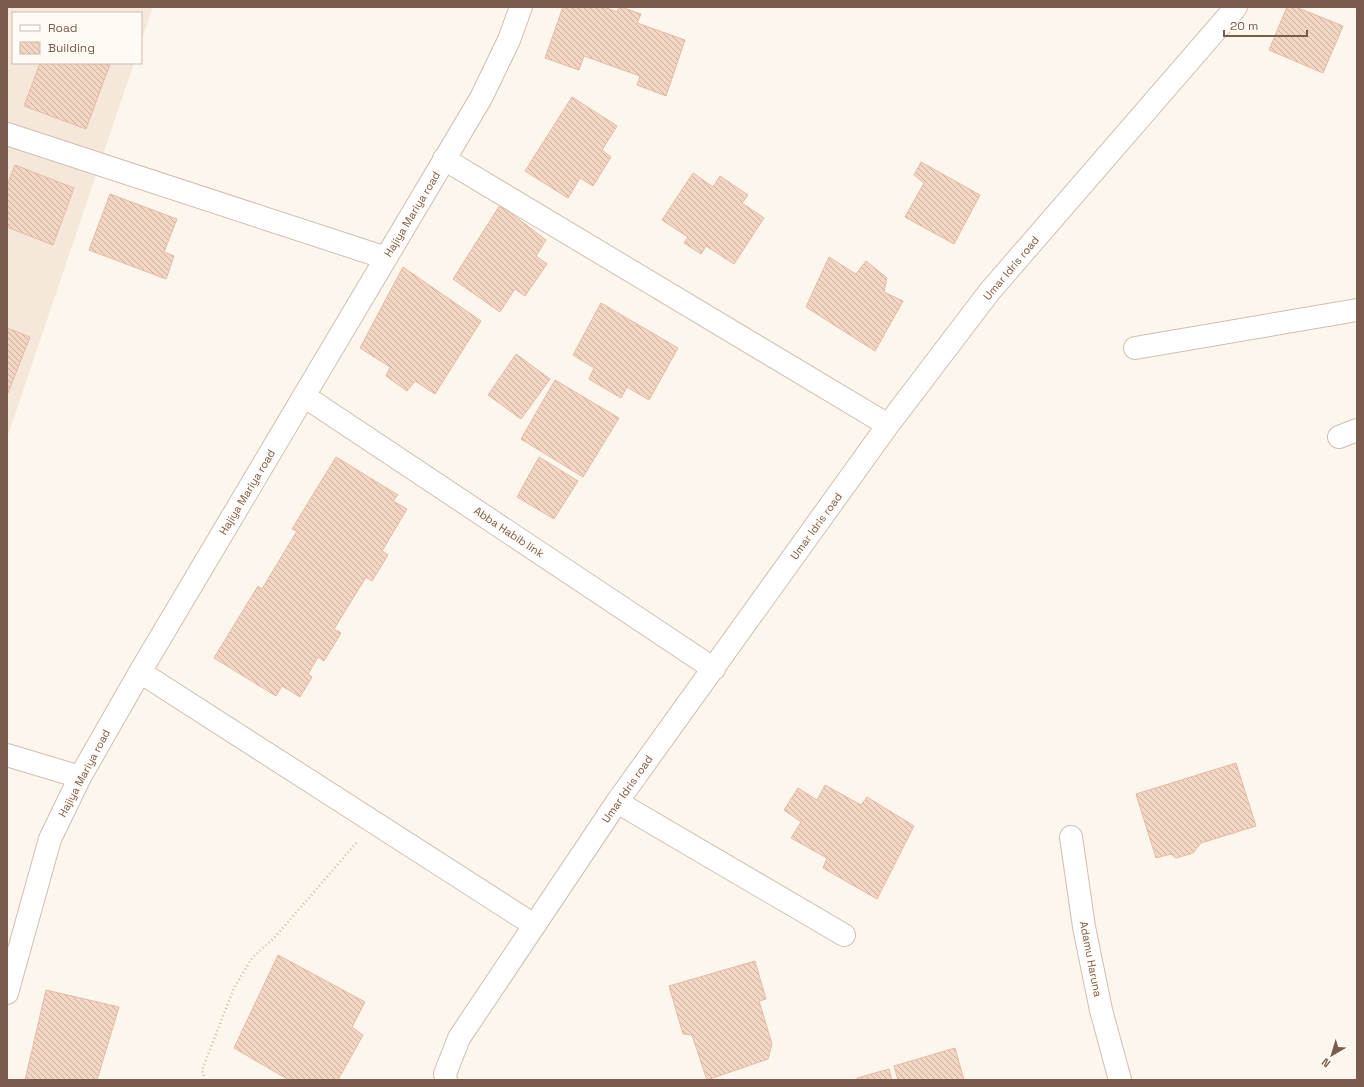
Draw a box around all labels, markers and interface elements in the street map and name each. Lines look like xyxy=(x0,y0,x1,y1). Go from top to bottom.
legend xyxy=(12,12,142,64)
scale bar xyxy=(1224,12,1307,38)
text: 20 m xyxy=(1230,18,1258,34)
text: Road xyxy=(48,20,77,36)
text: Building xyxy=(48,40,95,56)
street label: Hajiya Mariya road xyxy=(381,169,443,259)
street label: Umar Idris road xyxy=(980,233,1042,303)
street label: Hajiya Mariya road xyxy=(216,447,278,537)
street label: Umar Idris road xyxy=(787,490,845,562)
street label: Abba Habib link xyxy=(471,503,547,561)
street label: Hajiya Mariya road xyxy=(55,727,113,819)
street label: Umar Idris road xyxy=(599,752,655,826)
street label: Adamu Haruna xyxy=(1077,920,1105,999)
north arrow xyxy=(1312,1035,1352,1075)
text: N xyxy=(1319,1055,1333,1071)

